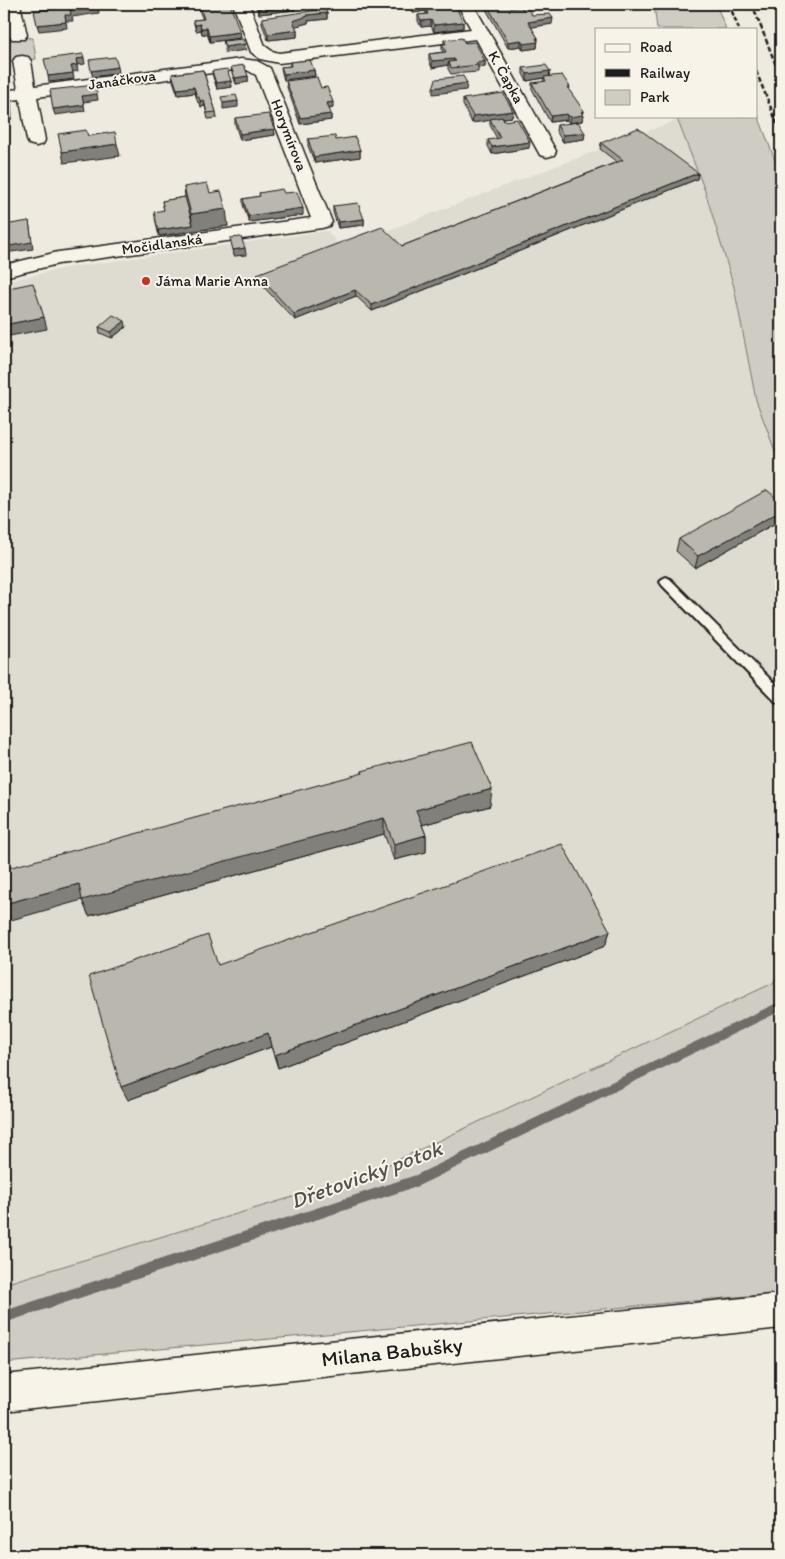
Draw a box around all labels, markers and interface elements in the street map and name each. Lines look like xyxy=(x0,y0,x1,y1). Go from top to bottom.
legend xyxy=(595,28,758,118)
text: Road xyxy=(640,38,673,56)
street label: K. Čapka xyxy=(484,48,528,107)
text: Railway xyxy=(640,64,690,82)
street label: Janáčkova xyxy=(87,66,157,94)
text: Park xyxy=(640,88,670,106)
street label: Horymírova xyxy=(267,96,311,174)
street label: Močidlanská xyxy=(120,229,204,259)
place label: Jáma Marie Anna xyxy=(156,272,269,290)
marker: Jáma Marie Anna xyxy=(140,275,152,287)
water label: Dřetovický potok xyxy=(287,1134,447,1214)
street label: Milana Babušky xyxy=(320,1332,464,1371)

